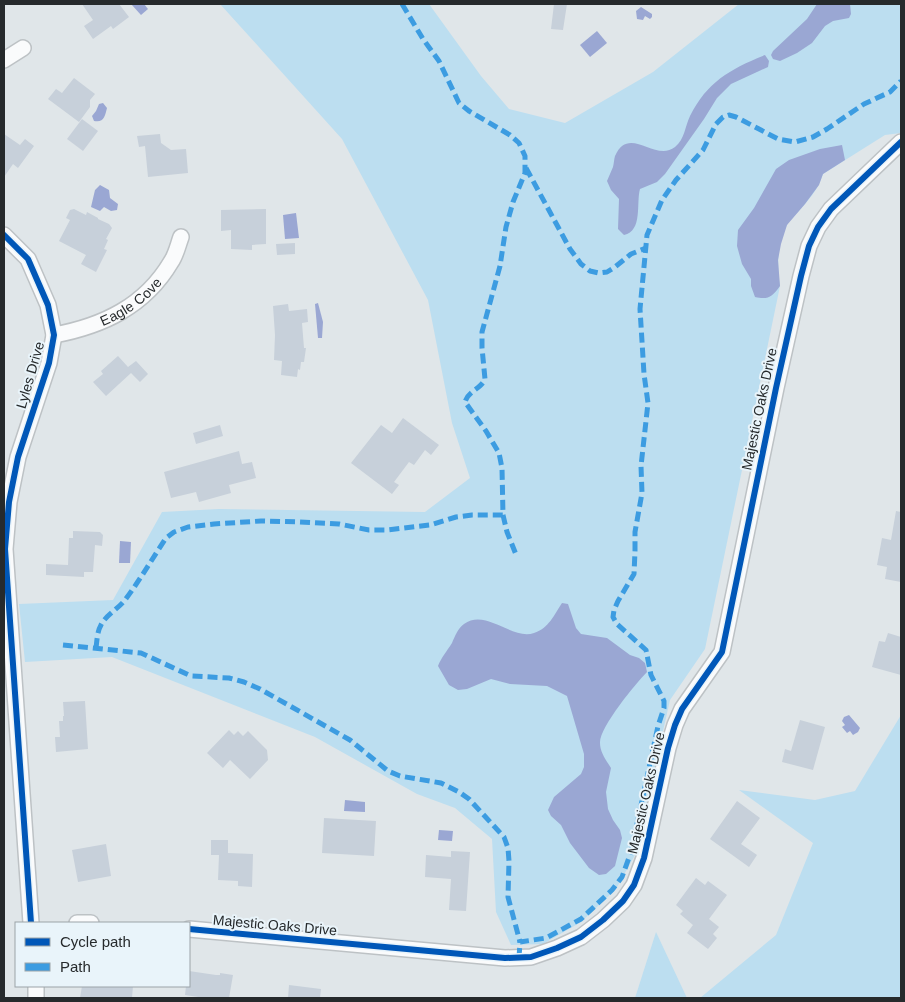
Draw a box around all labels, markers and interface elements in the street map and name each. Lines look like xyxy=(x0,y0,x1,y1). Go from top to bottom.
street label: Eagle Cove xyxy=(98,274,165,329)
street label: Lyles Drive xyxy=(13,340,47,410)
street label: Majestic Oaks Drive xyxy=(738,346,780,472)
street label: Majestic Oaks Drive xyxy=(624,730,668,855)
street label: Majestic Oaks Drive xyxy=(212,912,338,938)
legend xyxy=(15,922,190,987)
text: Cycle path xyxy=(60,933,131,950)
text: Path xyxy=(60,958,91,975)

